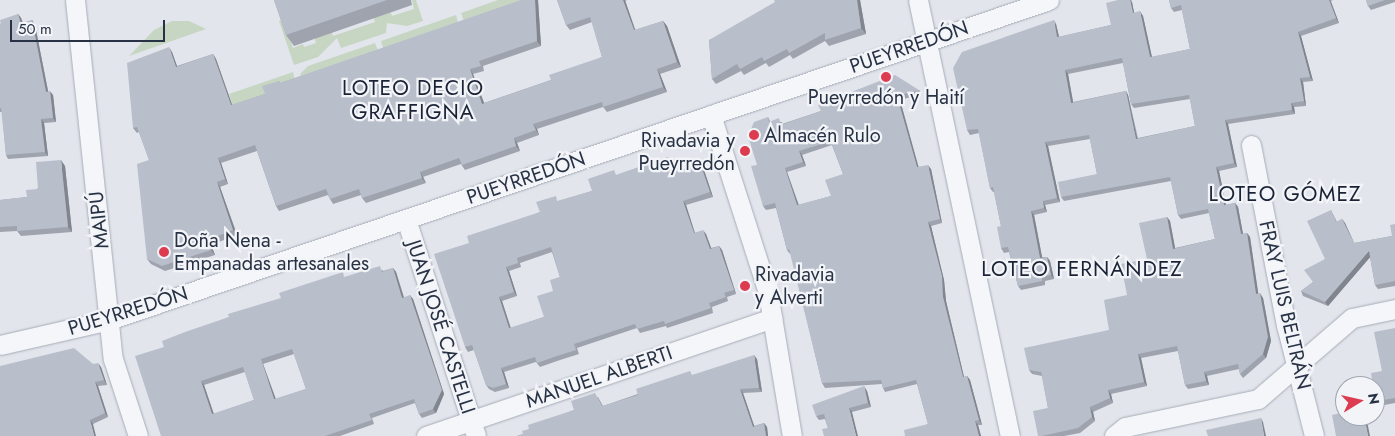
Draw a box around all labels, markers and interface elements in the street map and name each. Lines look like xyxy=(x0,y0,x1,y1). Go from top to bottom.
scale bar xyxy=(12,10,168,42)
street label: PUEYRREDÓN xyxy=(846,15,972,79)
text: 50 m xyxy=(18,18,52,40)
marker: Pueyrredón y Haití xyxy=(880,71,892,83)
district label: LOTEO DECIO GRAFFIGNA xyxy=(341,75,485,125)
place label: Pueyrredón y Haití xyxy=(808,85,964,109)
place label: Almacén Rulo xyxy=(764,123,881,147)
place label: Rivadavia y Pueyrredón xyxy=(639,128,735,175)
marker: Almacén Rulo xyxy=(748,129,760,141)
marker: Rivadavia y Pueyrredón xyxy=(739,145,751,157)
street label: PUEYRREDÓN xyxy=(463,146,589,210)
district label: LOTEO GÓMEZ xyxy=(1207,181,1363,207)
street label: MAIPÚ xyxy=(84,190,114,250)
street label: FRAY LUIS BELTRÁN xyxy=(1254,218,1316,392)
place label: Doña Nena - Empanadas artesanales xyxy=(174,228,369,275)
street label: JUAN JOSÉ CASTELLI xyxy=(402,237,480,417)
marker: Doña Nena - Empanadas artesanales xyxy=(158,246,170,258)
district label: LOTEO FERNÁNDEZ xyxy=(979,256,1185,282)
place label: Rivadavia y Alverti xyxy=(755,262,834,309)
marker: Rivadavia y Alverti xyxy=(739,280,751,292)
street label: PUEYRREDÓN xyxy=(65,281,191,341)
street label: MANUEL ALBERTI xyxy=(523,341,675,413)
north arrow xyxy=(1335,376,1385,426)
text: N xyxy=(1363,392,1385,406)

